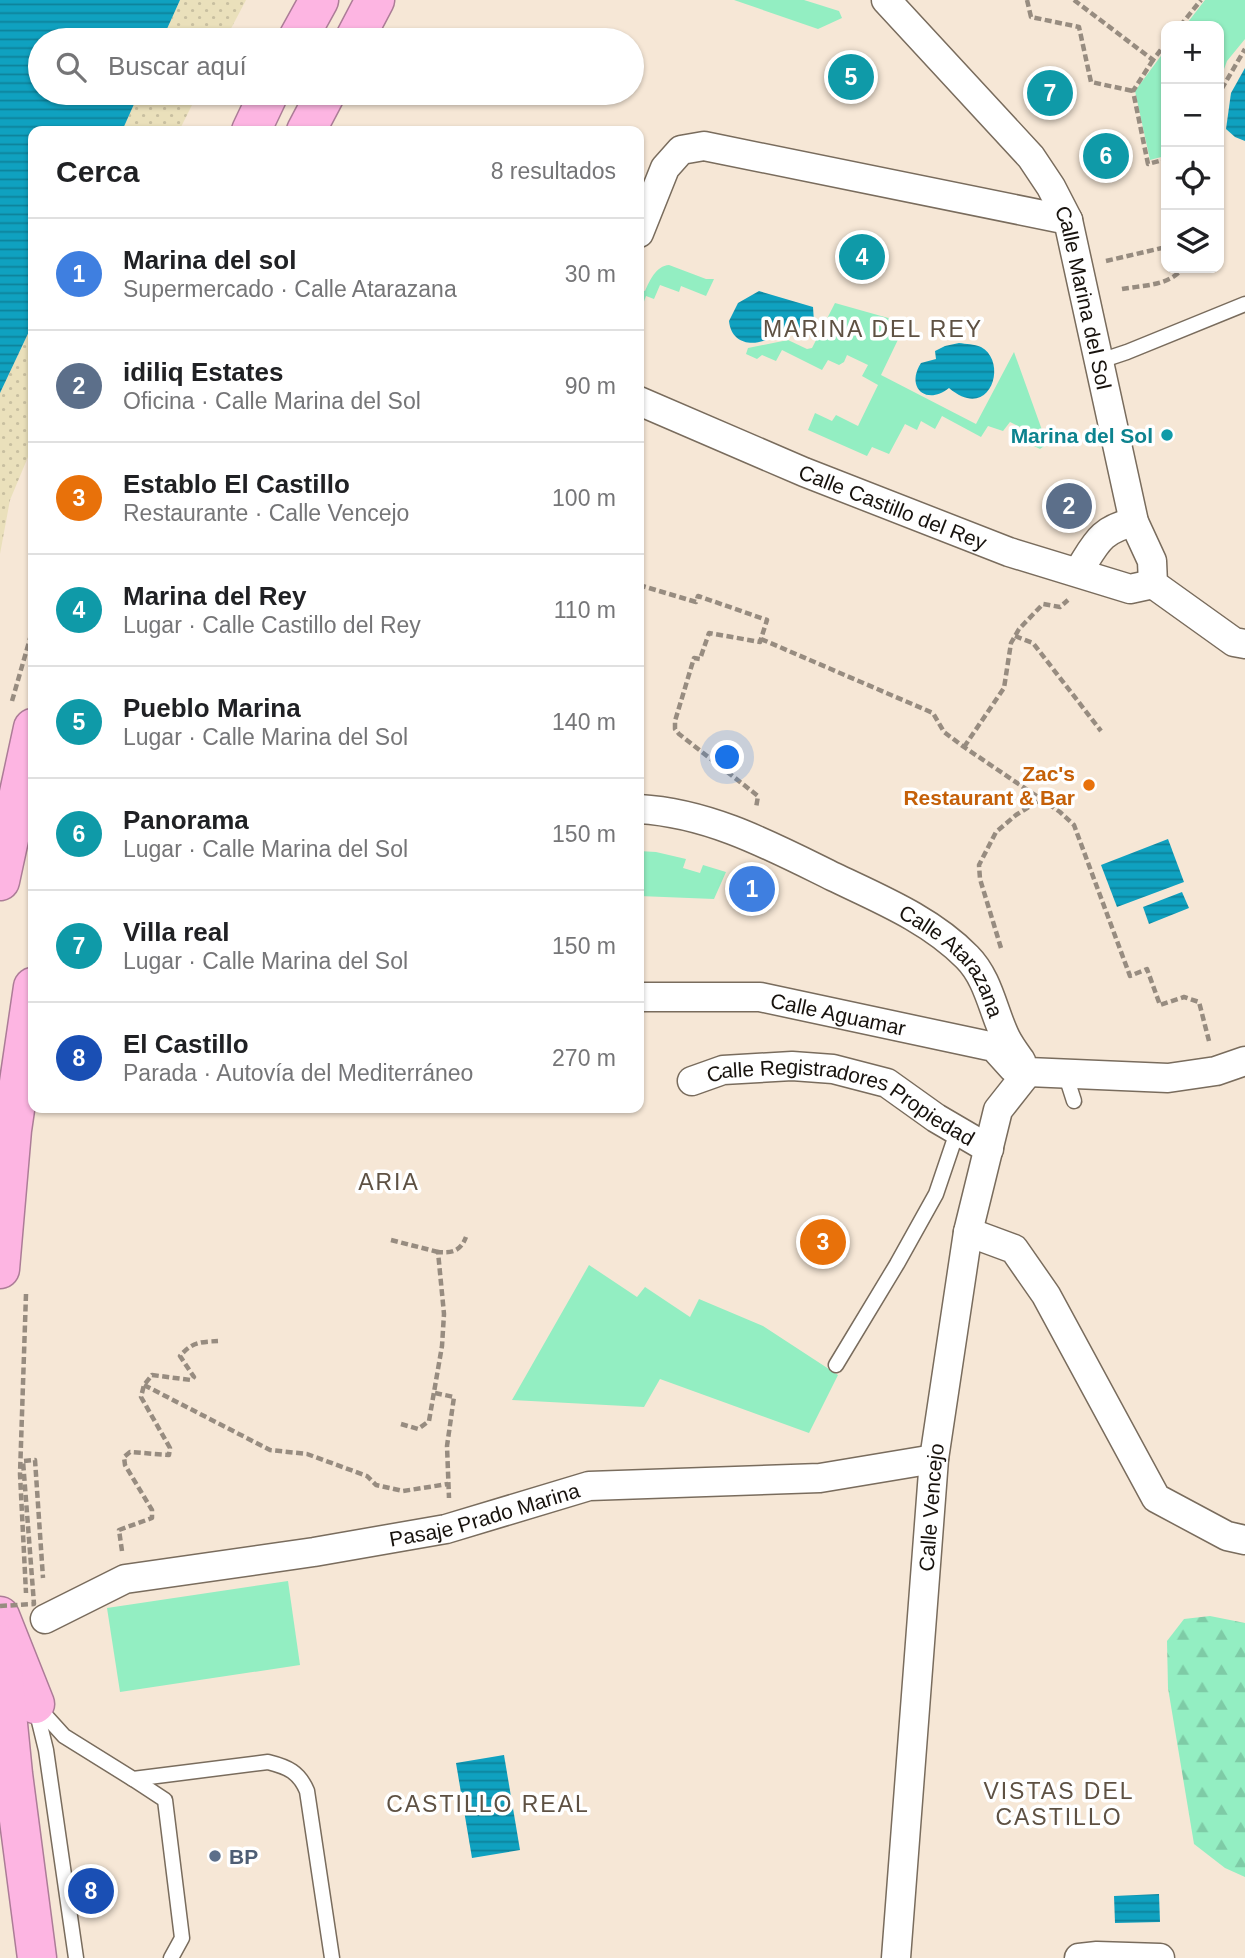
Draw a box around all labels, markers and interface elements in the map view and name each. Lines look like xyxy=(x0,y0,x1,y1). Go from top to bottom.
map controls xyxy=(1161,21,1224,273)
button: + xyxy=(1161,21,1224,84)
search box xyxy=(28,28,644,105)
icon: search xyxy=(52,48,90,86)
text: Buscar aquí xyxy=(108,51,247,81)
pin: 5 xyxy=(828,51,874,103)
pin: 7 xyxy=(1027,67,1073,119)
button: − xyxy=(1161,84,1224,147)
pin: 6 xyxy=(1083,130,1129,182)
button: locate xyxy=(1161,147,1224,210)
text: Cerca xyxy=(56,155,139,188)
text: 8 resultados xyxy=(491,158,616,184)
street label: Calle Marina del Sol xyxy=(1051,201,1116,392)
button: layers xyxy=(1161,210,1224,273)
pin: 4 xyxy=(839,231,885,283)
text: Marina del sol xyxy=(123,245,296,275)
text: 1 xyxy=(73,261,85,287)
text: 30 m xyxy=(565,261,616,287)
text: Supermercado · Calle Atarazana xyxy=(123,276,457,302)
district label: MARINA DEL REY xyxy=(763,316,983,342)
text: idiliq Estates xyxy=(123,357,283,387)
text: 2 xyxy=(73,373,85,399)
text: 90 m xyxy=(565,373,616,399)
text: Oficina · Calle Marina del Sol xyxy=(123,388,421,414)
place label: Marina del Sol xyxy=(1011,424,1153,447)
marker: Marina del Sol xyxy=(1159,427,1175,443)
street label: Calle Castillo del Rey xyxy=(796,460,991,554)
text: Establo El Castillo xyxy=(123,469,350,499)
pin: 2 xyxy=(1046,480,1092,532)
text: 3 xyxy=(73,485,85,511)
text: 100 m xyxy=(552,485,616,511)
text: Restaurante · Calle Vencejo xyxy=(123,500,409,526)
text: Marina del Rey xyxy=(123,581,307,611)
text: 4 xyxy=(73,597,85,623)
text: 110 m xyxy=(554,597,616,623)
text: Lugar · Calle Castillo del Rey xyxy=(123,612,421,638)
text: Pueblo Marina xyxy=(123,693,301,723)
text: 5 xyxy=(73,709,85,735)
text: 140 m xyxy=(552,709,616,735)
text: Lugar · Calle Marina del Sol xyxy=(123,724,408,750)
your location xyxy=(710,740,744,774)
place label: Zac's Restaurant & Bar xyxy=(903,762,1075,809)
marker: Zac's Restaurant & Bar xyxy=(1081,777,1097,793)
text: Panorama xyxy=(123,805,249,835)
text: 6 xyxy=(73,821,85,847)
text: 150 m xyxy=(552,821,616,847)
text: Lugar · Calle Marina del Sol xyxy=(123,836,408,862)
pin: 1 xyxy=(729,863,775,915)
street label: Calle Atarazana xyxy=(896,900,1008,1020)
text: Villa real xyxy=(123,917,230,947)
text: 7 xyxy=(73,933,85,959)
text: 150 m xyxy=(552,933,616,959)
text: Lugar · Calle Marina del Sol xyxy=(123,948,408,974)
street label: Calle Aguamar xyxy=(768,988,908,1039)
text: El Castillo xyxy=(123,1029,249,1059)
text: 8 xyxy=(73,1045,85,1071)
text: 270 m xyxy=(552,1045,616,1071)
street label: Calle Registradores Propiedad xyxy=(703,1054,979,1150)
text: Parada · Autovía del Mediterráneo xyxy=(123,1060,473,1086)
district label: ARIA xyxy=(358,1169,420,1195)
pin: 3 xyxy=(800,1216,846,1268)
street label: Calle Vencejo xyxy=(914,1442,948,1572)
street label: Pasaje Prado Marina xyxy=(387,1478,583,1550)
district label: VISTAS DEL CASTILLO xyxy=(983,1778,1135,1830)
district label: CASTILLO REAL xyxy=(386,1791,590,1817)
place label: BP xyxy=(229,1845,258,1868)
marker: BP xyxy=(207,1848,223,1864)
pin: 8 xyxy=(68,1865,114,1917)

